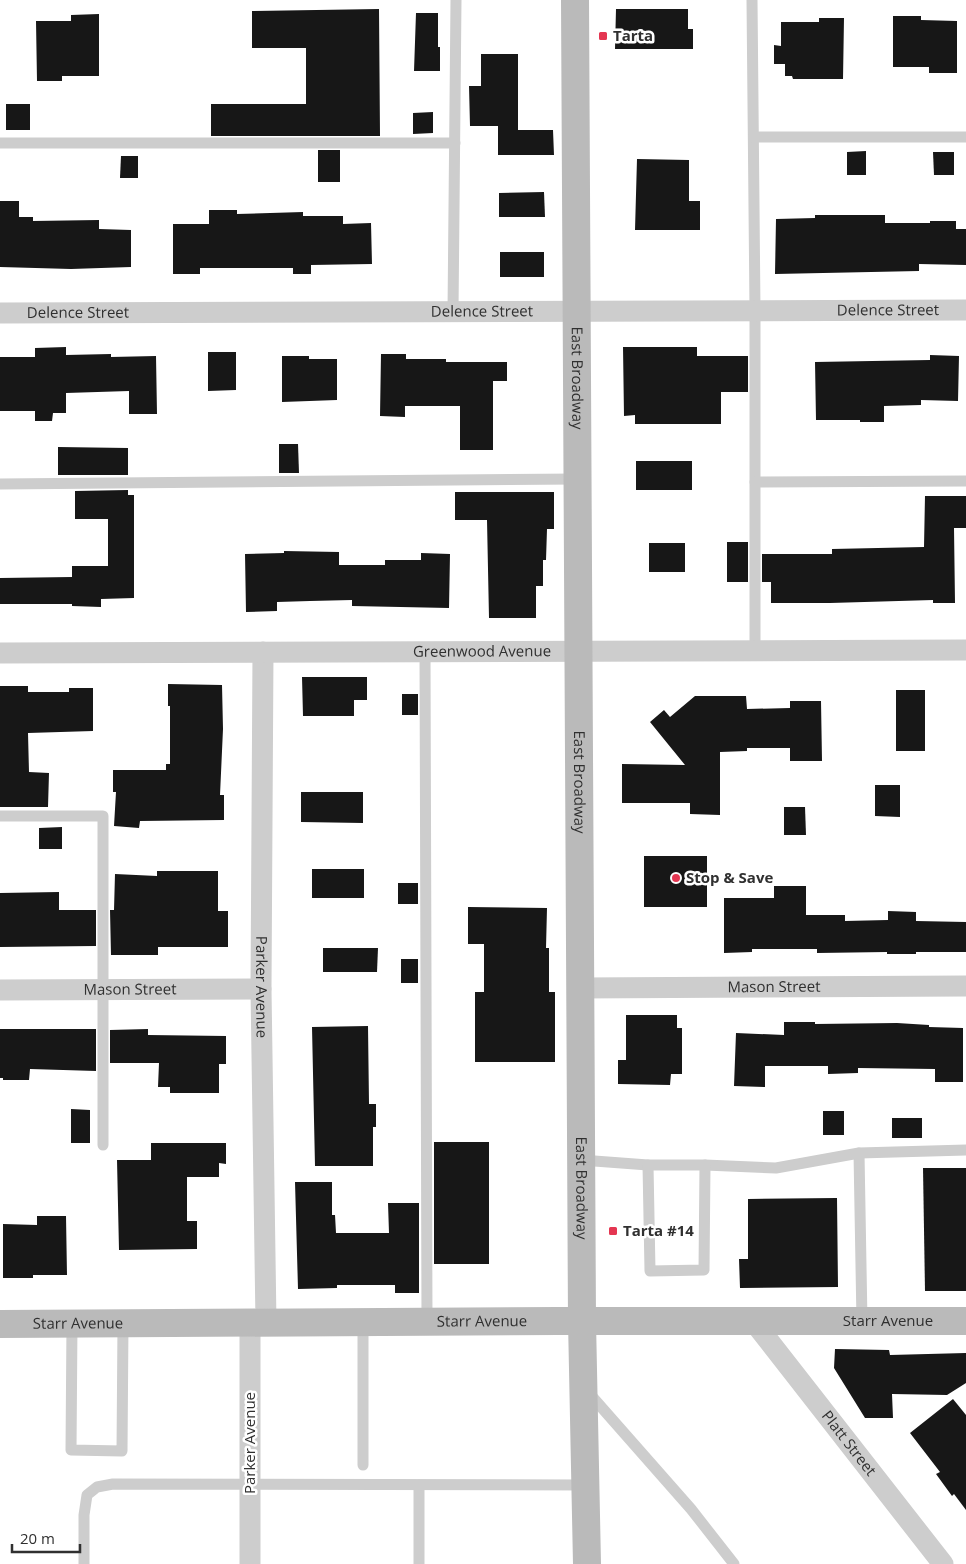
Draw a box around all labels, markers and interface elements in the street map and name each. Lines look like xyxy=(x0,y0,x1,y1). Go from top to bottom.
place label: Tarta xyxy=(613,25,653,45)
marker: Tarta xyxy=(597,30,609,42)
street label: Delence Street xyxy=(837,299,939,319)
street label: Delence Street xyxy=(431,300,533,321)
street label: Delence Street xyxy=(27,302,129,322)
street label: East Broadway xyxy=(568,326,588,430)
street label: Greenwood Avenue xyxy=(413,640,551,661)
street label: East Broadway xyxy=(570,730,590,834)
place label: Stop & Save xyxy=(686,867,773,887)
marker: Stop & Save xyxy=(670,872,682,884)
street label: Parker Avenue xyxy=(252,936,273,1038)
street label: Mason Street xyxy=(727,976,821,996)
street label: Mason Street xyxy=(83,978,177,999)
street label: East Broadway xyxy=(572,1136,593,1240)
place label: Tarta #14 xyxy=(623,1220,694,1240)
marker: Tarta #14 xyxy=(607,1225,619,1237)
street label: Starr Avenue xyxy=(437,1310,527,1331)
street label: Starr Avenue xyxy=(843,1310,933,1330)
street label: Starr Avenue xyxy=(33,1312,123,1333)
street label: Parker Avenue xyxy=(239,1392,259,1494)
street label: Platt Street xyxy=(818,1406,881,1480)
scale bar xyxy=(12,1522,80,1554)
text: 20 m xyxy=(20,1528,55,1548)

